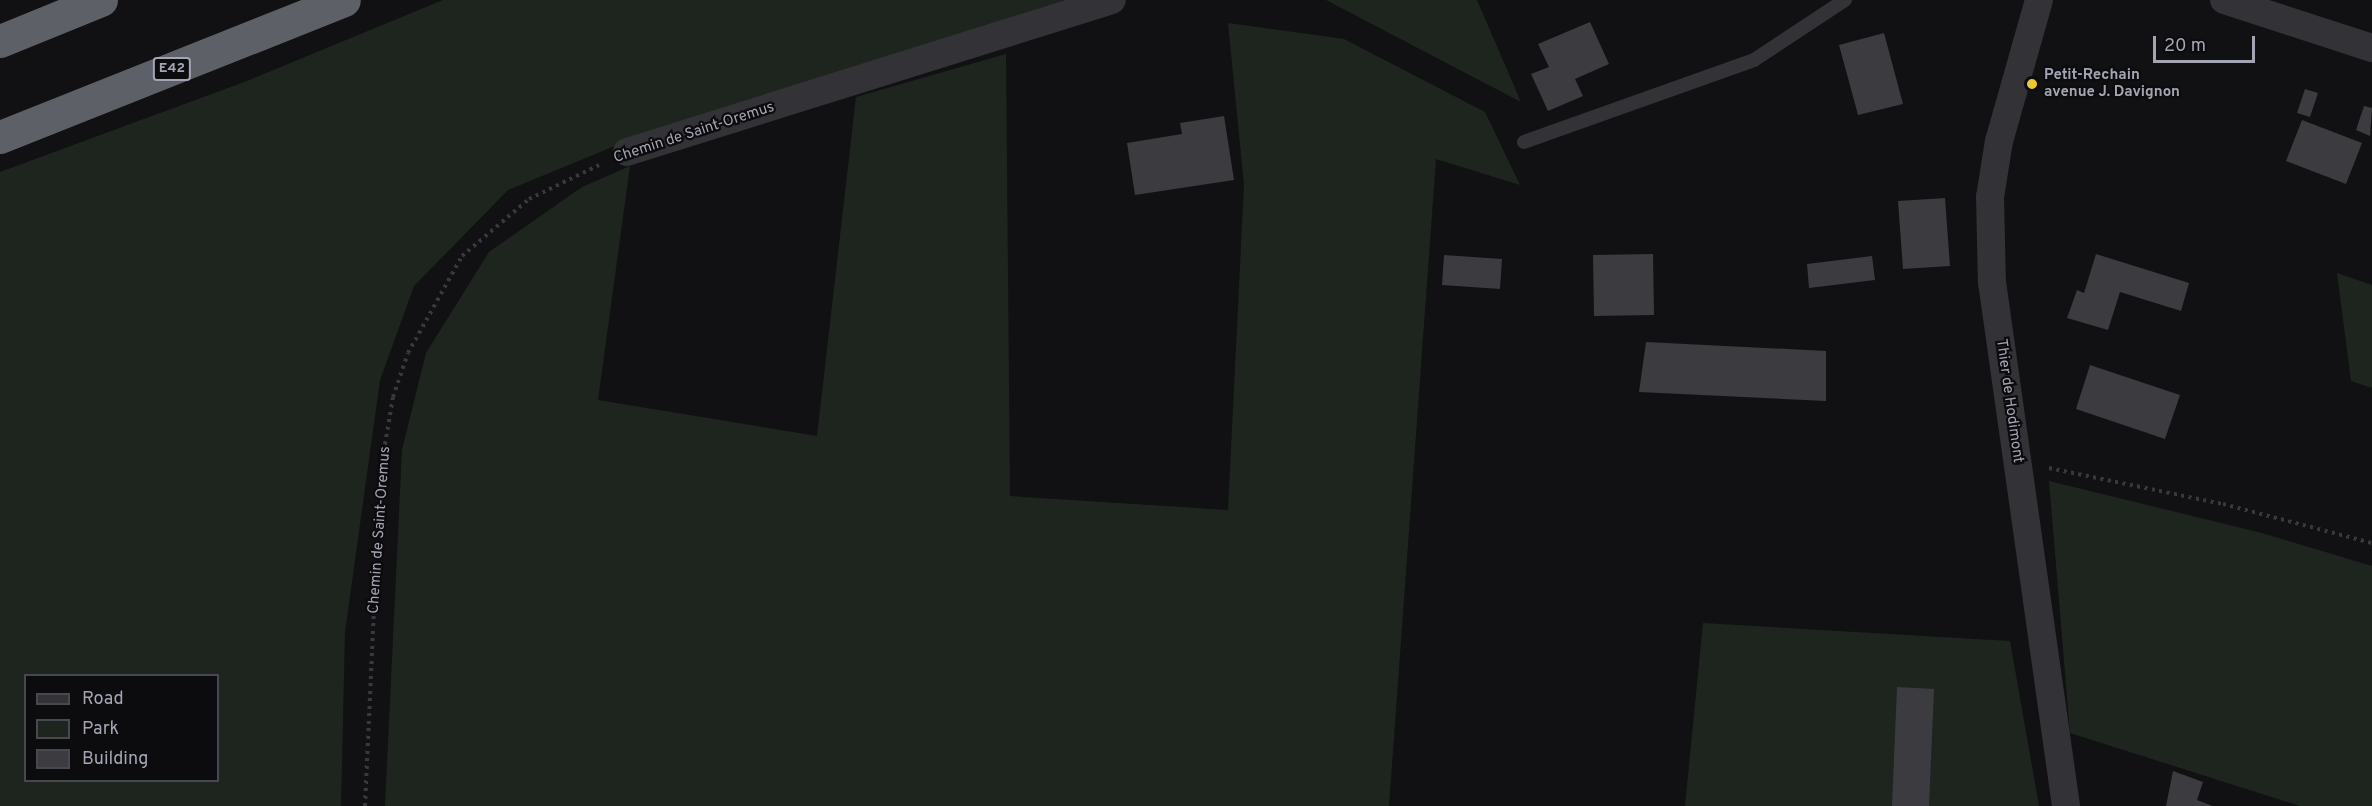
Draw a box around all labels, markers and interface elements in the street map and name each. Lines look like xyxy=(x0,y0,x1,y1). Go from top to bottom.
scale bar xyxy=(2156,24,2258,62)
text: 20 m xyxy=(2164,35,2206,58)
road number: E42 xyxy=(152,58,192,80)
place label: Petit-Rechain avenue J. Davignon xyxy=(2044,66,2180,101)
marker: Petit-Rechain avenue J. Davignon xyxy=(2025,77,2039,91)
street label: Chemin de Saint-Oremus xyxy=(611,99,777,167)
street label: Thier de Hodimont xyxy=(1991,338,2027,464)
street label: Chemin de Saint-Oremus xyxy=(365,446,395,614)
legend xyxy=(24,674,219,782)
text: Road xyxy=(82,688,124,711)
text: Park xyxy=(82,718,119,741)
text: Building xyxy=(82,748,148,771)

